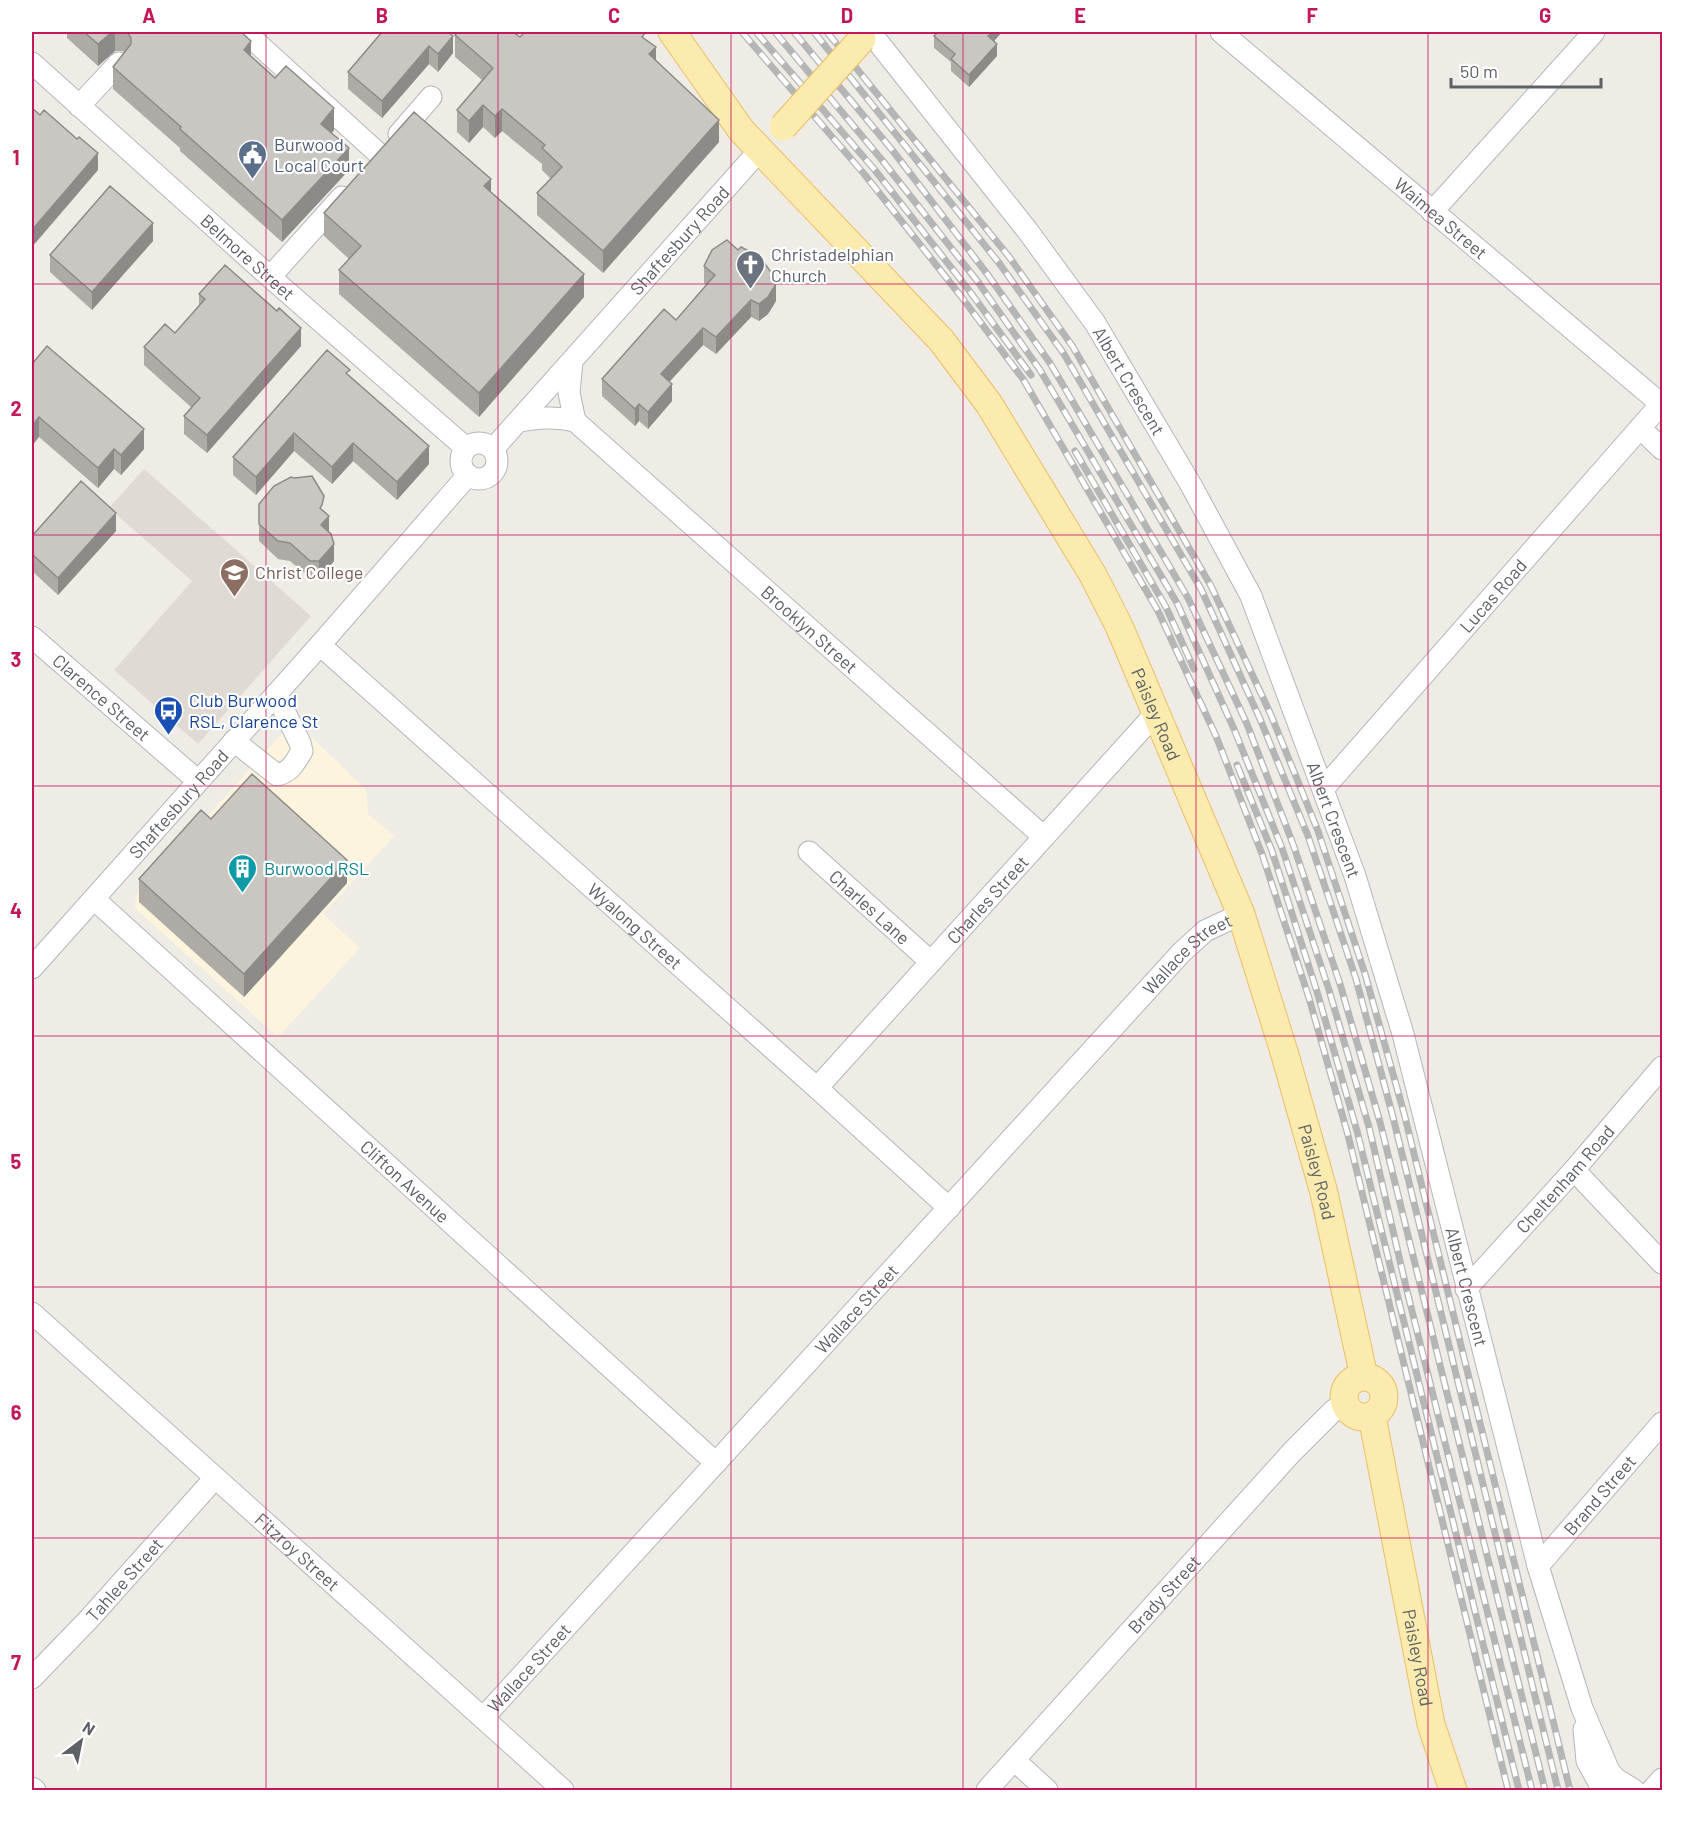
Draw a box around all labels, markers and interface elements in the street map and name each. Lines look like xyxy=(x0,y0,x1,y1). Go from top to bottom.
text: A xyxy=(142,3,156,27)
text: B xyxy=(376,3,388,27)
text: C xyxy=(608,3,620,27)
text: D xyxy=(841,3,853,27)
text: E xyxy=(1074,3,1086,27)
text: F xyxy=(1306,3,1318,27)
text: G xyxy=(1539,3,1551,27)
scale bar xyxy=(1451,51,1601,89)
text: 50 m xyxy=(1460,60,1498,82)
place label: Burwood Local Court xyxy=(274,133,364,176)
public building icon: Burwood Local Court xyxy=(237,138,269,180)
text: 1 xyxy=(12,145,20,169)
street label: Waimea Street xyxy=(1390,172,1492,263)
street label: Shaftesbury Road xyxy=(625,181,734,299)
street label: Belmore Street xyxy=(196,209,299,304)
place label: Christadelphian Church xyxy=(771,243,894,286)
church icon: Christadelphian Church xyxy=(734,248,766,290)
street label: Albert Crescent xyxy=(1089,323,1170,439)
text: 2 xyxy=(10,396,22,420)
street label: Lucas Road xyxy=(1455,554,1531,637)
school or university icon: Christ College xyxy=(218,556,250,598)
place label: Christ College xyxy=(255,561,363,583)
street label: Brooklyn Street xyxy=(757,581,862,678)
text: 3 xyxy=(11,647,21,671)
street label: Clarence Street xyxy=(48,649,155,745)
street label: Paisley Road xyxy=(1127,665,1186,764)
place label: Club Burwood RSL, Clarence St xyxy=(189,689,319,732)
bus stop icon: Club Burwood RSL, Clarence St xyxy=(152,694,184,736)
street label: Shaftesbury Road xyxy=(124,745,233,863)
street label: Albert Crescent xyxy=(1303,759,1366,881)
street label: Charles Street xyxy=(942,851,1033,948)
building icon: Burwood RSL xyxy=(227,852,259,894)
place label: Burwood RSL xyxy=(264,857,369,879)
street label: Charles Lane xyxy=(825,865,915,949)
street label: Wyalong Street xyxy=(583,878,687,974)
text: 4 xyxy=(10,898,22,922)
street label: Wallace Street xyxy=(1138,909,1236,999)
street label: Cheltenham Road xyxy=(1511,1120,1619,1238)
street label: Paisley Road xyxy=(1294,1121,1340,1222)
street label: Clifton Avenue xyxy=(356,1135,454,1227)
text: 5 xyxy=(11,1149,22,1173)
street label: Albert Crescent xyxy=(1441,1225,1493,1349)
street label: Wallace Street xyxy=(810,1259,903,1358)
text: 6 xyxy=(11,1400,22,1424)
street label: Brand Street xyxy=(1559,1450,1640,1540)
street label: Fitzroy Street xyxy=(251,1508,345,1595)
street label: Tahlee Street xyxy=(81,1533,167,1626)
street label: Brady Street xyxy=(1123,1550,1205,1638)
street label: Paisley Road xyxy=(1398,1607,1438,1708)
street label: Wallace Street xyxy=(483,1618,575,1717)
text: 7 xyxy=(11,1650,21,1674)
north arrow xyxy=(51,1711,111,1771)
text: N xyxy=(80,1717,99,1739)

